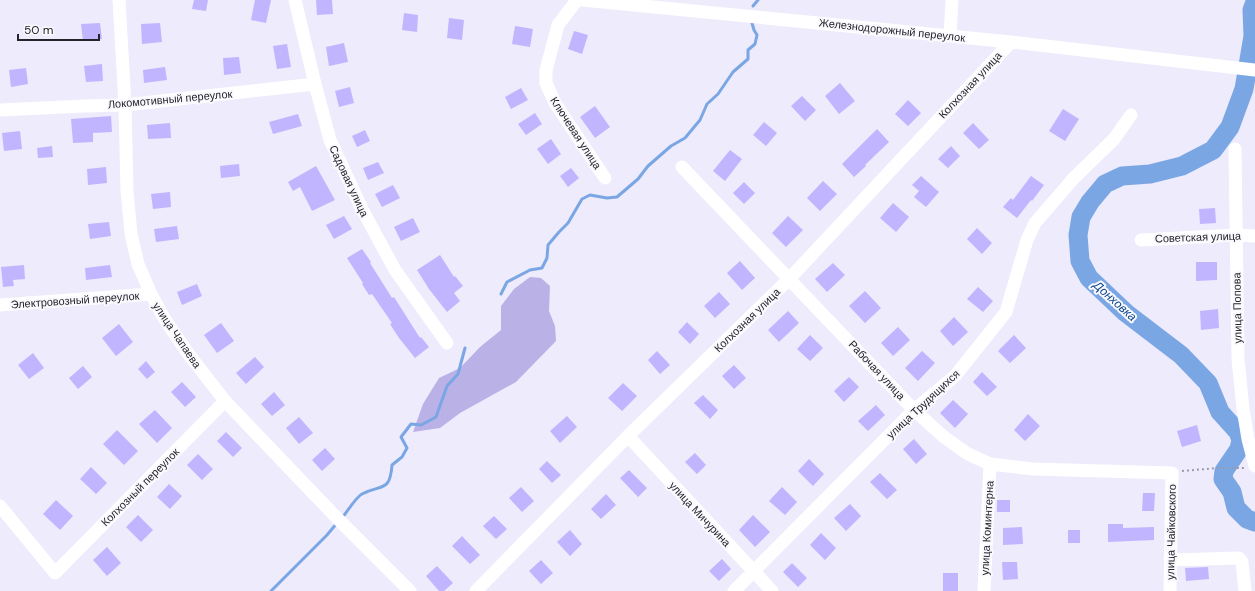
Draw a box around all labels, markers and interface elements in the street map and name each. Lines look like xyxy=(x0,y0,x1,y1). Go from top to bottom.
street label: Железнодорожный переулок xyxy=(818,15,966,45)
scale bar xyxy=(18,16,99,42)
text: 50 m xyxy=(24,22,53,38)
street label: Колхозная улица xyxy=(935,48,1005,121)
street label: Локомотивный переулок xyxy=(107,87,233,111)
street label: Ключевая улица xyxy=(547,94,605,173)
street label: Садовая улица xyxy=(326,143,372,220)
street label: Советская улица xyxy=(1155,228,1242,246)
street label: улица Попова xyxy=(1229,271,1245,344)
water label: Донховка xyxy=(1089,276,1140,325)
street label: Колхозная улица xyxy=(711,284,784,355)
street label: Электровозный переулок xyxy=(10,289,140,311)
street label: улица Чапаева xyxy=(150,299,205,371)
street label: Рабочая улица xyxy=(846,337,909,403)
street label: улица Трудящихся xyxy=(884,367,962,441)
street label: Колхозный переулок xyxy=(98,445,182,529)
street label: улица Мичурина xyxy=(666,478,734,550)
street label: улица Коминтерна xyxy=(978,479,997,576)
street label: улица Чайковского xyxy=(1163,484,1179,580)

